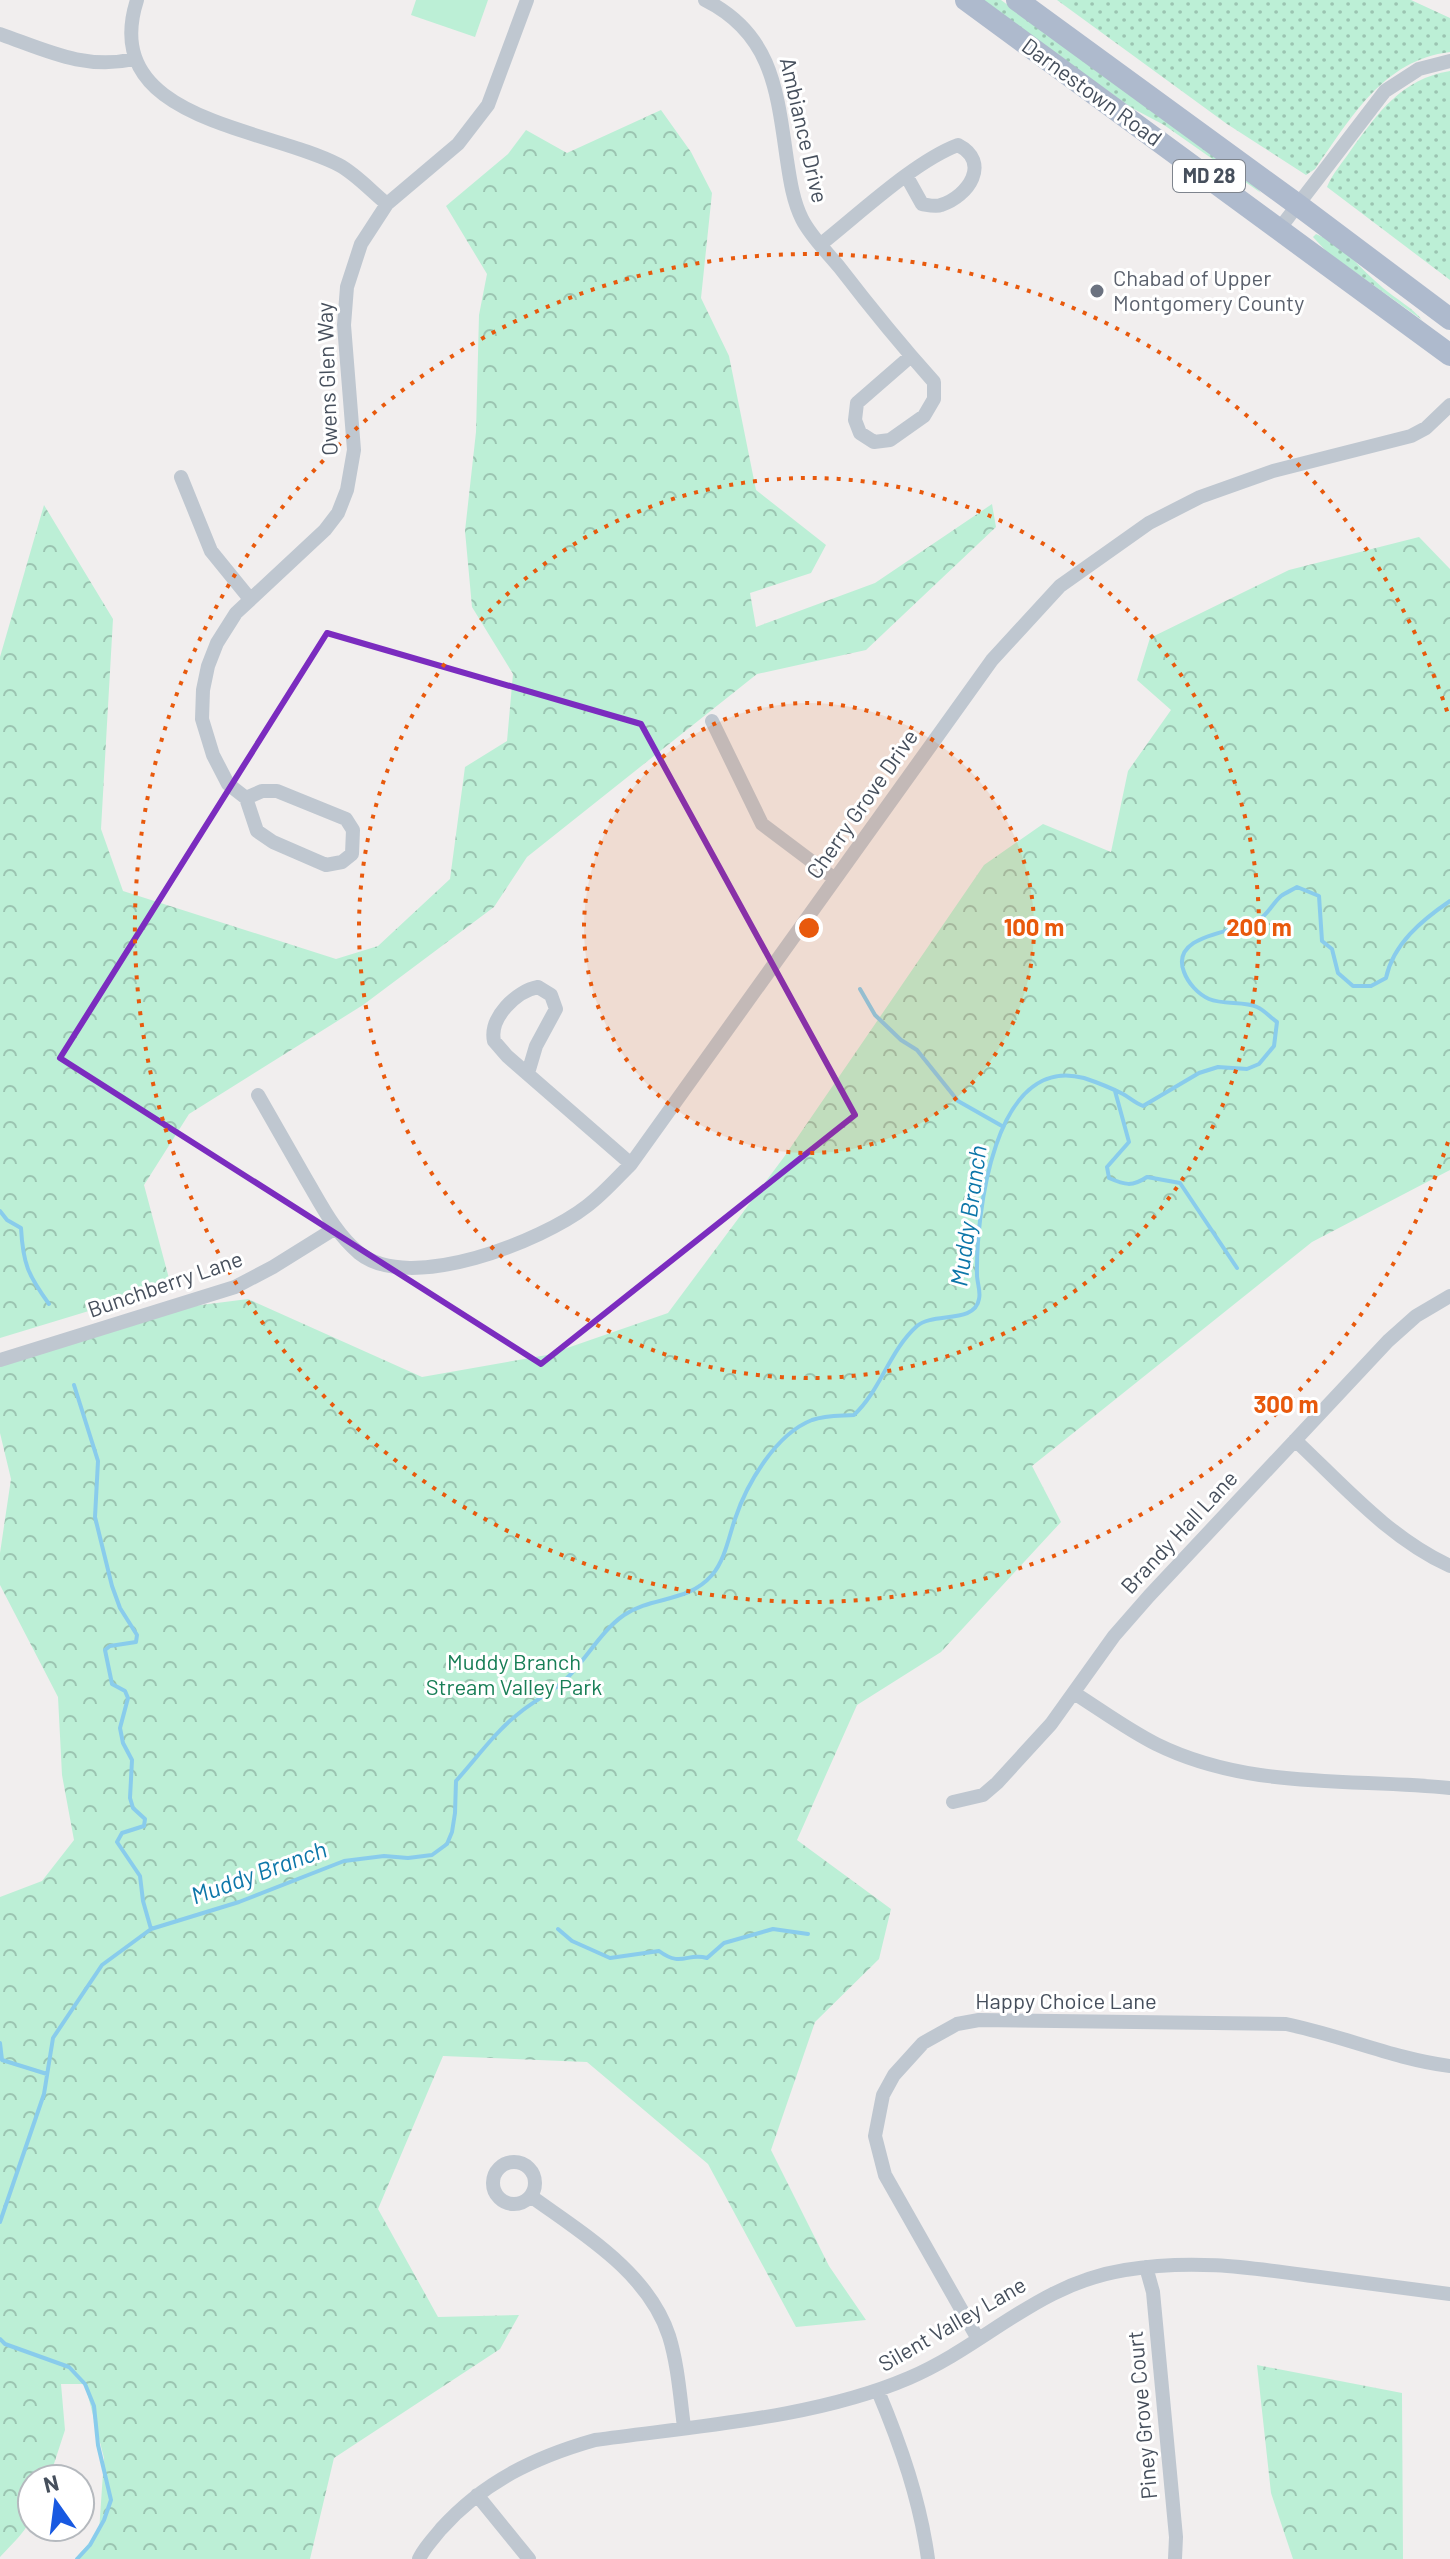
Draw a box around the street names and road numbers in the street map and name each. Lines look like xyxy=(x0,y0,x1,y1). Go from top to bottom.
street label: Darnestown Road xyxy=(1018,32,1168,151)
street label: Ambiance Drive xyxy=(776,54,834,205)
road number: MD 28 xyxy=(1173,160,1245,192)
street label: Owens Glen Way xyxy=(310,302,342,456)
street label: Cherry Grove Drive xyxy=(800,724,922,883)
street label: Bunchberry Lane xyxy=(84,1244,246,1322)
street label: Brandy Hall Lane xyxy=(1115,1464,1242,1598)
street label: Happy Choice Lane xyxy=(975,1987,1157,2013)
street label: Silent Valley Lane xyxy=(873,2270,1030,2376)
street label: Piney Grove Court xyxy=(1121,2330,1161,2500)

